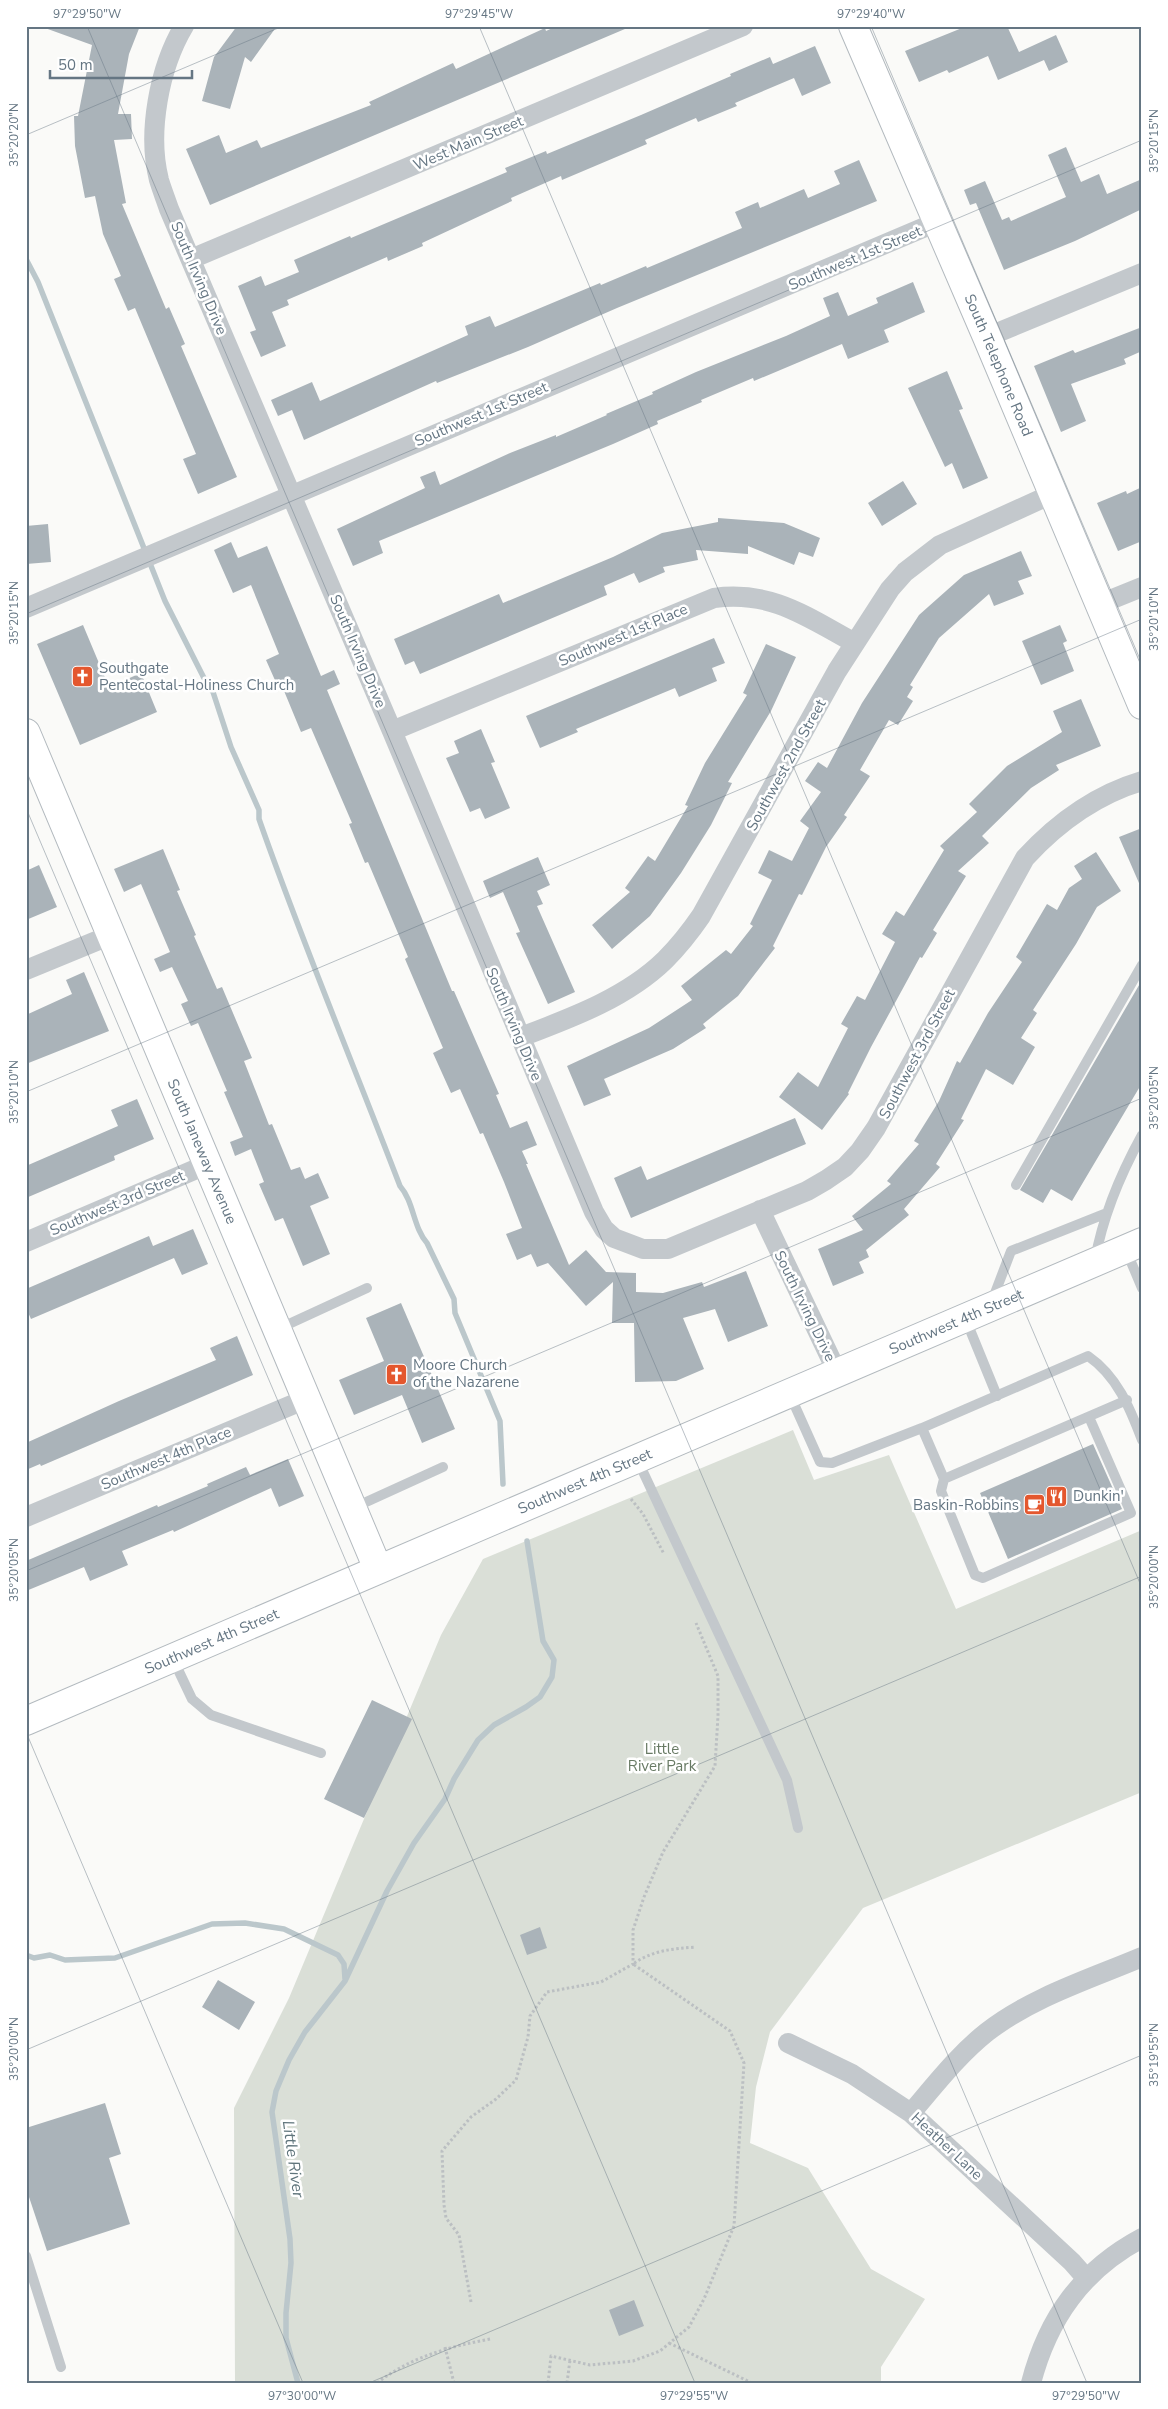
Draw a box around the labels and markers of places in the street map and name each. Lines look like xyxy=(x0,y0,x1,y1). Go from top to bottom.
place label: Southgate Pentecostal-Holiness Church xyxy=(99,658,294,695)
church icon: Southgate Pentecostal-Holiness Church xyxy=(71,665,95,689)
place label: Moore Church of the Nazarene xyxy=(413,1355,519,1392)
church icon: Moore Church of the Nazarene xyxy=(385,1362,409,1386)
restaurant icon: Dunkin' xyxy=(1045,1484,1069,1508)
place label: Dunkin' xyxy=(1073,1486,1124,1506)
cafe icon: Baskin-Robbins xyxy=(1023,1493,1047,1517)
place label: Baskin-Robbins xyxy=(913,1495,1019,1515)

